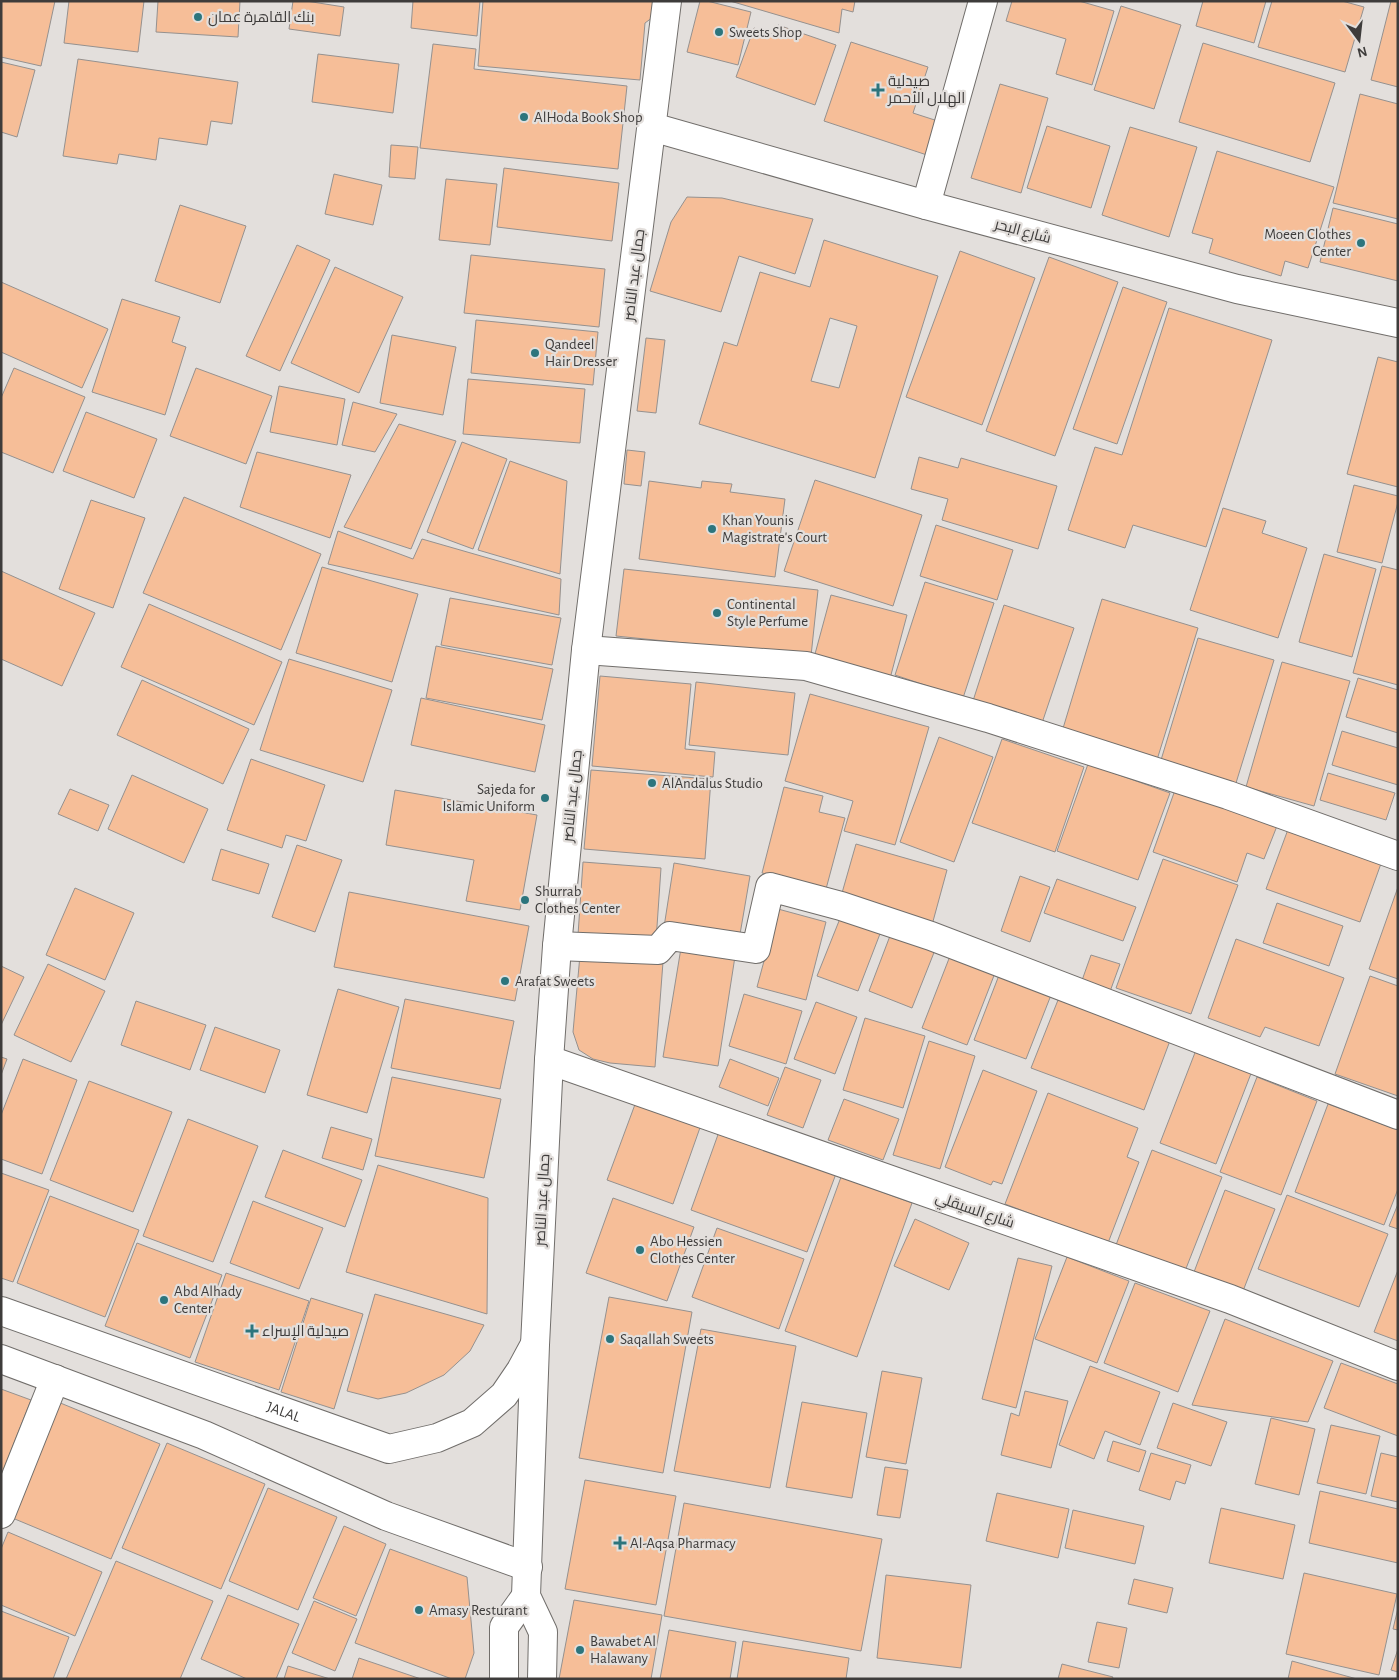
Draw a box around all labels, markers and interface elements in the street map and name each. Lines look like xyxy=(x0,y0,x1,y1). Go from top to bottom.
place label: بنك القاهرة عمان xyxy=(208,10,314,27)
marker: بنك القاهرة عمان xyxy=(192,11,204,23)
north arrow xyxy=(1334,15,1384,65)
place label: Sweets Shop xyxy=(729,25,802,40)
marker: Sweets Shop xyxy=(713,26,725,38)
text: N xyxy=(1356,44,1369,60)
place label: صيدلية الهلال الأحمر xyxy=(887,74,965,108)
marker: صيدلية الهلال الأحمر xyxy=(872,84,884,96)
place label: AlHoda Book Shop xyxy=(534,110,643,125)
marker: AlHoda Book Shop xyxy=(518,111,530,123)
street label: شارع البحر xyxy=(991,216,1053,249)
place label: Moeen Clothes Center xyxy=(1264,227,1351,259)
street label: جمال عبد الناصر xyxy=(621,228,649,323)
marker: Moeen Clothes Center xyxy=(1355,237,1367,249)
place label: Qandeel Hair Dresser xyxy=(545,337,617,369)
marker: Qandeel Hair Dresser xyxy=(529,347,541,359)
place label: Khan Younis Magistrate's Court xyxy=(722,513,827,545)
marker: Khan Younis Magistrate's Court xyxy=(706,523,718,535)
place label: Continental Style Perfume xyxy=(727,597,808,629)
marker: Continental Style Perfume xyxy=(711,607,723,619)
street label: جمال عبد الناصر xyxy=(560,749,586,844)
place label: AlAndalus Studio xyxy=(662,776,763,791)
marker: AlAndalus Studio xyxy=(646,777,658,789)
place label: Sajeda for Islamic Uniform xyxy=(443,782,535,814)
marker: Sajeda for Islamic Uniform xyxy=(539,792,551,804)
place label: Shurrab Clothes Center xyxy=(535,884,620,916)
marker: Shurrab Clothes Center xyxy=(519,894,531,906)
place label: Arafat Sweets xyxy=(515,974,594,989)
marker: Arafat Sweets xyxy=(499,975,511,987)
street label: جمال عبد الناصر xyxy=(533,1153,553,1248)
street label: شارع السيقلي xyxy=(932,1189,1017,1235)
place label: Abo Hessien Clothes Center xyxy=(650,1234,735,1266)
marker: Abo Hessien Clothes Center xyxy=(634,1244,646,1256)
place label: Abd Alhady Center xyxy=(174,1284,242,1316)
marker: Abd Alhady Center xyxy=(158,1294,170,1306)
place label: صيدلية الإسراء xyxy=(262,1324,349,1340)
marker: صيدلية الإسراء xyxy=(246,1325,258,1337)
place label: Saqallah Sweets xyxy=(620,1332,714,1347)
marker: Saqallah Sweets xyxy=(604,1333,616,1345)
street label: JALAL xyxy=(265,1399,303,1425)
place label: Al-Aqsa Pharmacy xyxy=(630,1536,736,1551)
marker: Al-Aqsa Pharmacy xyxy=(614,1537,626,1549)
place label: Amasy Resturant xyxy=(429,1603,528,1618)
marker: Amasy Resturant xyxy=(413,1604,425,1616)
place label: Bawabet Al Halawany xyxy=(590,1634,656,1666)
marker: Bawabet Al Halawany xyxy=(574,1644,586,1656)

